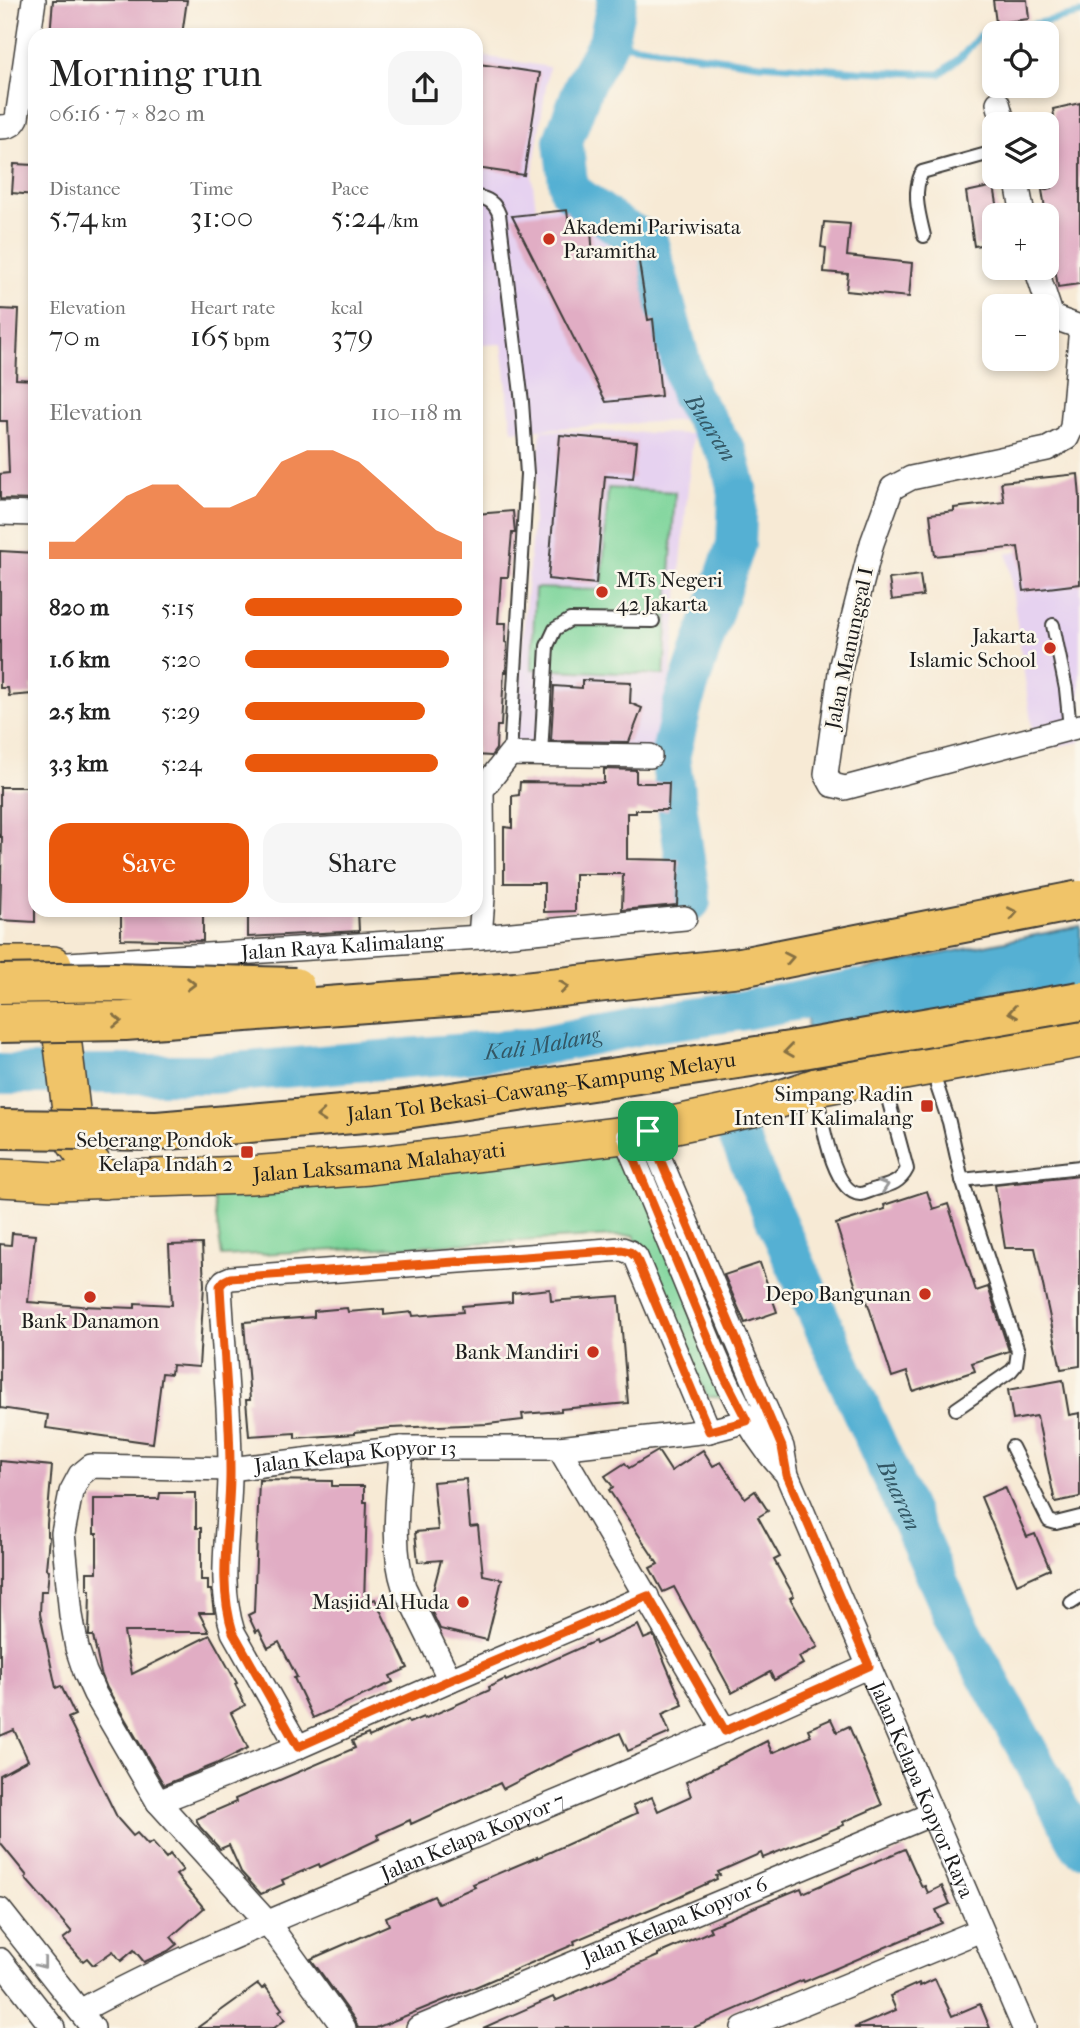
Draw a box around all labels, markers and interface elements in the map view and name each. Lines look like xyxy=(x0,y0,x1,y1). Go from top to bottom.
map controls xyxy=(982,21,1059,371)
button: locate xyxy=(982,21,1059,98)
text: Morning run xyxy=(49,51,262,96)
button: share xyxy=(388,51,462,125)
text: 06:16 · 7 × 820 m xyxy=(49,100,205,127)
button: layers xyxy=(982,112,1059,189)
text: Distance xyxy=(49,178,120,200)
text: Time xyxy=(190,178,233,200)
text: Pace xyxy=(331,178,369,200)
text: 5.74 xyxy=(49,200,97,235)
text: 31:00 xyxy=(190,200,253,235)
text: 5:24 xyxy=(331,200,384,235)
button: + xyxy=(982,203,1059,280)
text: km xyxy=(97,210,127,232)
text: /km xyxy=(384,210,419,232)
place label: Akademi Pariwisata Paramitha xyxy=(562,215,741,263)
marker: Akademi Pariwisata Paramitha xyxy=(541,231,557,247)
button: − xyxy=(982,294,1059,371)
text: Elevation xyxy=(49,297,126,319)
text: Heart rate xyxy=(190,297,275,319)
text: kcal xyxy=(331,297,363,319)
text: 70 xyxy=(49,319,80,354)
text: 165 xyxy=(190,319,230,354)
text: 379 xyxy=(331,319,374,354)
text: m xyxy=(80,329,100,351)
text: bpm xyxy=(230,329,270,351)
water label: Buaran xyxy=(678,387,742,467)
text: Elevation xyxy=(49,399,142,426)
text: 110–118 m xyxy=(371,399,462,426)
street label: Jalan Manunggal I xyxy=(820,565,878,733)
place label: MTs Negeri 42 Jakarta xyxy=(616,568,723,616)
marker: MTs Negeri 42 Jakarta xyxy=(594,584,610,600)
text: 820 m xyxy=(49,594,109,621)
text: 5:15 xyxy=(161,594,195,621)
place label: Jakarta Islamic School xyxy=(909,624,1036,672)
marker: Jakarta Islamic School xyxy=(1042,640,1058,656)
text: 1.6 km xyxy=(49,646,110,673)
text: 5:20 xyxy=(161,646,201,673)
text: 2.5 km xyxy=(49,698,110,725)
text: 5:29 xyxy=(161,698,200,725)
text: 3.3 km xyxy=(49,750,108,777)
text: 5:24 xyxy=(161,750,202,777)
button: Save xyxy=(49,823,249,903)
button: Share xyxy=(263,823,462,903)
one-way arrow xyxy=(1007,907,1019,922)
street label: Jalan Raya Kalimalang xyxy=(238,927,445,965)
one-way arrow xyxy=(783,951,795,966)
one-way arrow xyxy=(186,976,196,992)
one-way arrow xyxy=(558,979,570,994)
one-way arrow xyxy=(1007,1004,1019,1019)
one-way arrow xyxy=(112,1013,123,1029)
water label: Kali Malang xyxy=(481,1020,604,1066)
one-way arrow xyxy=(783,1043,794,1058)
street label: Jalan Tol Bekasi–Cawang–Kampung Melayu xyxy=(344,1047,737,1127)
place label: Simpang Radin Inten II Kalimalang xyxy=(734,1082,914,1130)
marker: Simpang Radin Inten II Kalimalang xyxy=(919,1098,935,1114)
pin xyxy=(618,1101,678,1161)
one-way arrow xyxy=(315,1108,326,1123)
icon: arrive xyxy=(629,1112,667,1150)
place label: Seberang Pondok Kelapa Indah 2 xyxy=(76,1128,233,1176)
street label: Jalan Laksamana Malahayati xyxy=(250,1138,507,1187)
marker: Seberang Pondok Kelapa Indah 2 xyxy=(239,1144,255,1160)
one-way arrow xyxy=(878,1180,890,1194)
place label: Depo Bangunan xyxy=(765,1282,911,1306)
marker: Depo Bangunan xyxy=(917,1286,933,1302)
marker: Bank Danamon xyxy=(82,1289,98,1305)
place label: Bank Danamon xyxy=(21,1309,159,1333)
place label: Bank Mandiri xyxy=(454,1340,579,1364)
marker: Bank Mandiri xyxy=(585,1344,601,1360)
street label: Jalan Kelapa Kopyor 13 xyxy=(251,1435,456,1478)
water label: Buaran xyxy=(871,1454,927,1535)
place label: Masjid Al Huda xyxy=(312,1590,449,1614)
marker: Masjid Al Huda xyxy=(455,1594,471,1610)
street label: Jalan Kelapa Kopyor Raya xyxy=(864,1676,979,1902)
street label: Jalan Kelapa Kopyor 7 xyxy=(375,1788,568,1886)
street label: Jalan Kelapa Kopyor 6 xyxy=(577,1872,771,1971)
one-way arrow xyxy=(34,1956,47,1968)

